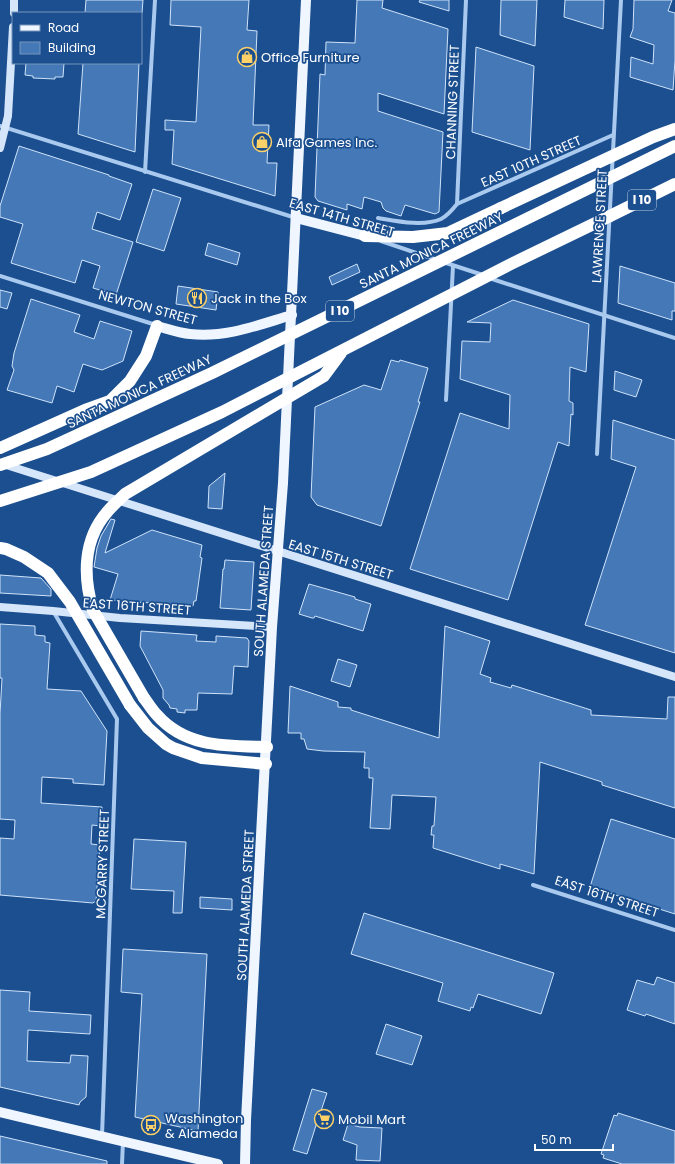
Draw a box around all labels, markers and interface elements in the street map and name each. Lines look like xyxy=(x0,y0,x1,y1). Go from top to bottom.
legend xyxy=(12,12,142,64)
text: Road xyxy=(48,19,79,36)
text: Building xyxy=(48,39,96,56)
street label: CHANNING STREET xyxy=(441,44,464,160)
shop icon: Office Furniture xyxy=(236,46,258,68)
place label: Office Furniture xyxy=(261,48,360,67)
shop icon: Alfa Games Inc. xyxy=(251,131,273,153)
street label: EAST 10TH STREET xyxy=(478,131,585,192)
place label: Alfa Games Inc. xyxy=(276,133,378,152)
street label: LAWRENCE STREET xyxy=(587,169,612,283)
road number: I 10 xyxy=(628,190,656,210)
street label: EAST 14TH STREET xyxy=(287,193,397,242)
street label: SANTA MONICA FREEWAY xyxy=(356,207,507,294)
street label: NEWTON STREET xyxy=(96,285,199,330)
restaurant icon: Jack in the Box xyxy=(186,287,208,309)
place label: Jack in the Box xyxy=(211,289,308,308)
road number: I 10 xyxy=(326,301,354,321)
street label: SANTA MONICA FREEWAY xyxy=(64,349,215,433)
street label: SOUTH ALAMEDA STREET xyxy=(249,505,278,657)
street label: EAST 15TH STREET xyxy=(286,535,395,584)
street label: EAST 16TH STREET xyxy=(82,593,192,620)
street label: MCGARRY STREET xyxy=(91,809,114,919)
street label: SOUTH ALAMEDA STREET xyxy=(232,829,259,981)
street label: EAST 16TH STREET xyxy=(552,871,661,922)
supermarket icon: Mobil Mart xyxy=(313,1108,335,1130)
place label: Washington & Alameda xyxy=(165,1109,243,1143)
place label: Mobil Mart xyxy=(338,1110,406,1129)
bus stop icon: Washington & Alameda xyxy=(140,1114,162,1136)
scale bar xyxy=(535,1126,613,1152)
text: 50 m xyxy=(541,1131,572,1148)

